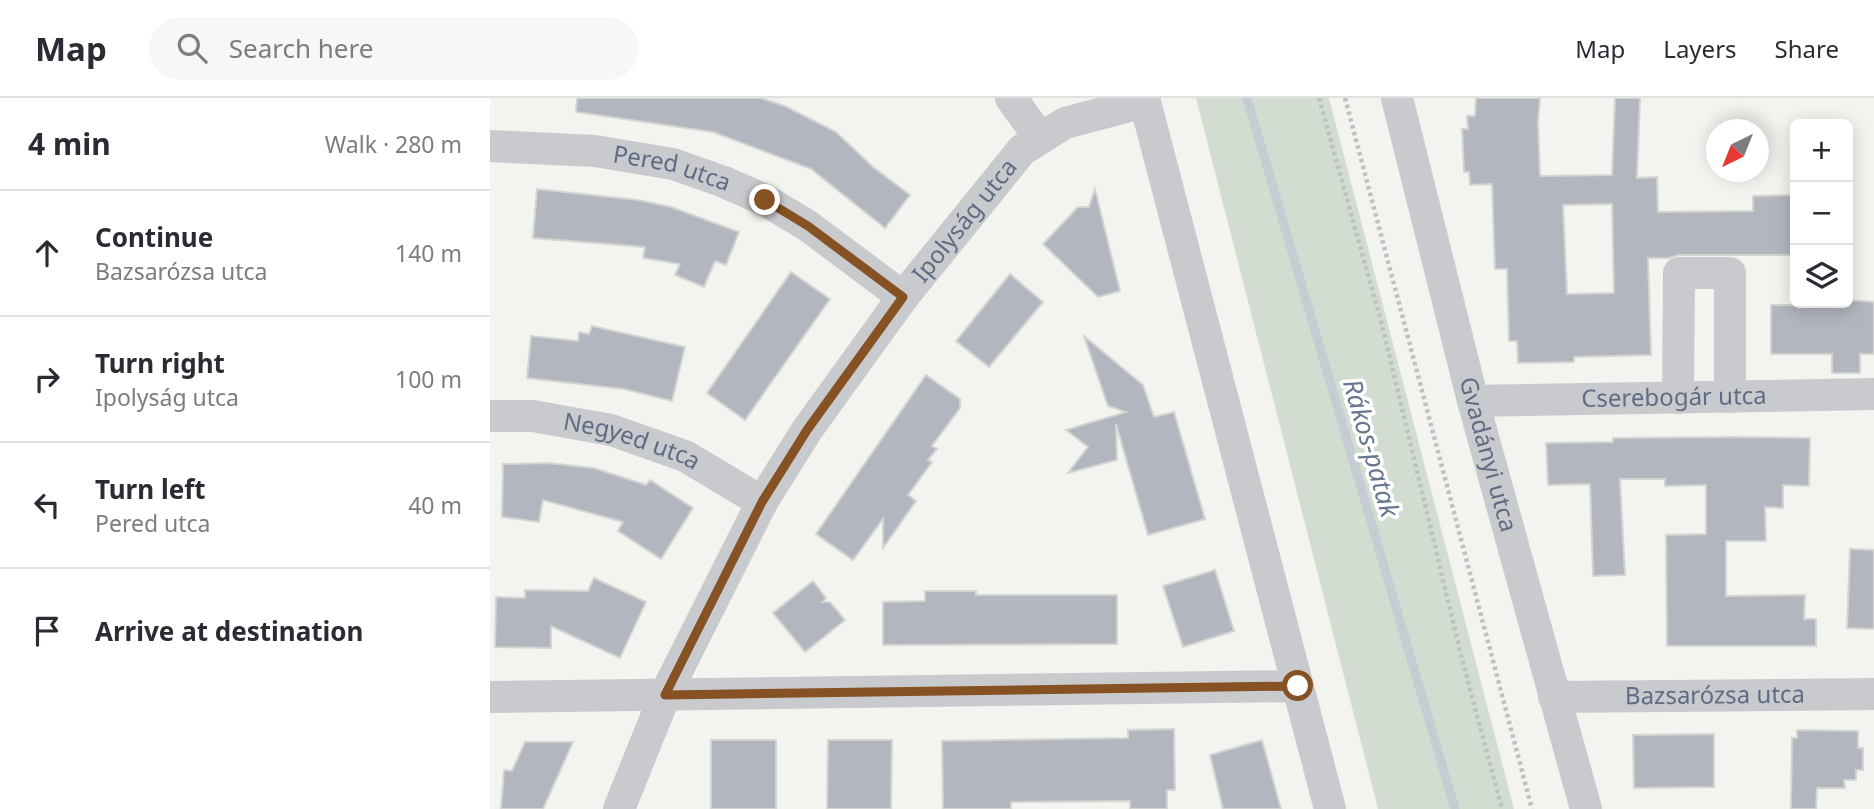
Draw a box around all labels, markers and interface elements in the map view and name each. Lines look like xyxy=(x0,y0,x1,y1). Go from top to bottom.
search box xyxy=(149,17,639,80)
text: Map xyxy=(35,26,107,71)
icon: search xyxy=(173,29,211,67)
text: Search here xyxy=(229,30,373,66)
text: Map xyxy=(1575,32,1625,65)
text: Layers xyxy=(1663,32,1737,65)
text: Share xyxy=(1775,32,1839,65)
north arrow xyxy=(1706,119,1769,182)
map controls xyxy=(1790,119,1853,308)
button: + xyxy=(1790,119,1853,182)
text: 4 min xyxy=(28,123,111,164)
text: Walk · 280 m xyxy=(325,128,462,160)
street label: Pered utca xyxy=(611,136,736,198)
street label: Ipolyság utca xyxy=(903,151,1024,289)
button: − xyxy=(1790,182,1853,245)
route end xyxy=(749,184,780,215)
text: Continue xyxy=(95,219,213,255)
icon: ahead xyxy=(28,234,66,272)
text: 140 m xyxy=(395,237,462,269)
button: layers xyxy=(1790,245,1853,308)
text: Bazsarózsa utca xyxy=(95,255,267,287)
text: Turn right xyxy=(95,345,225,381)
icon: right xyxy=(28,360,66,398)
text: 100 m xyxy=(395,363,462,395)
street label: Gvadányi utca xyxy=(1453,373,1526,535)
water label: Rákos-patak xyxy=(1335,374,1409,522)
street label: Cserebogár utca xyxy=(1581,378,1767,414)
text: Ipolyság utca xyxy=(95,381,239,413)
street label: Negyed utca xyxy=(561,404,707,477)
text: Turn left xyxy=(95,471,206,507)
icon: left xyxy=(28,486,66,524)
text: 40 m xyxy=(408,489,462,521)
text: Pered utca xyxy=(95,507,210,539)
icon: arrive xyxy=(28,612,66,650)
text: Arrive at destination xyxy=(95,613,364,649)
route start xyxy=(1282,670,1313,701)
street label: Bazsarózsa utca xyxy=(1625,677,1805,711)

